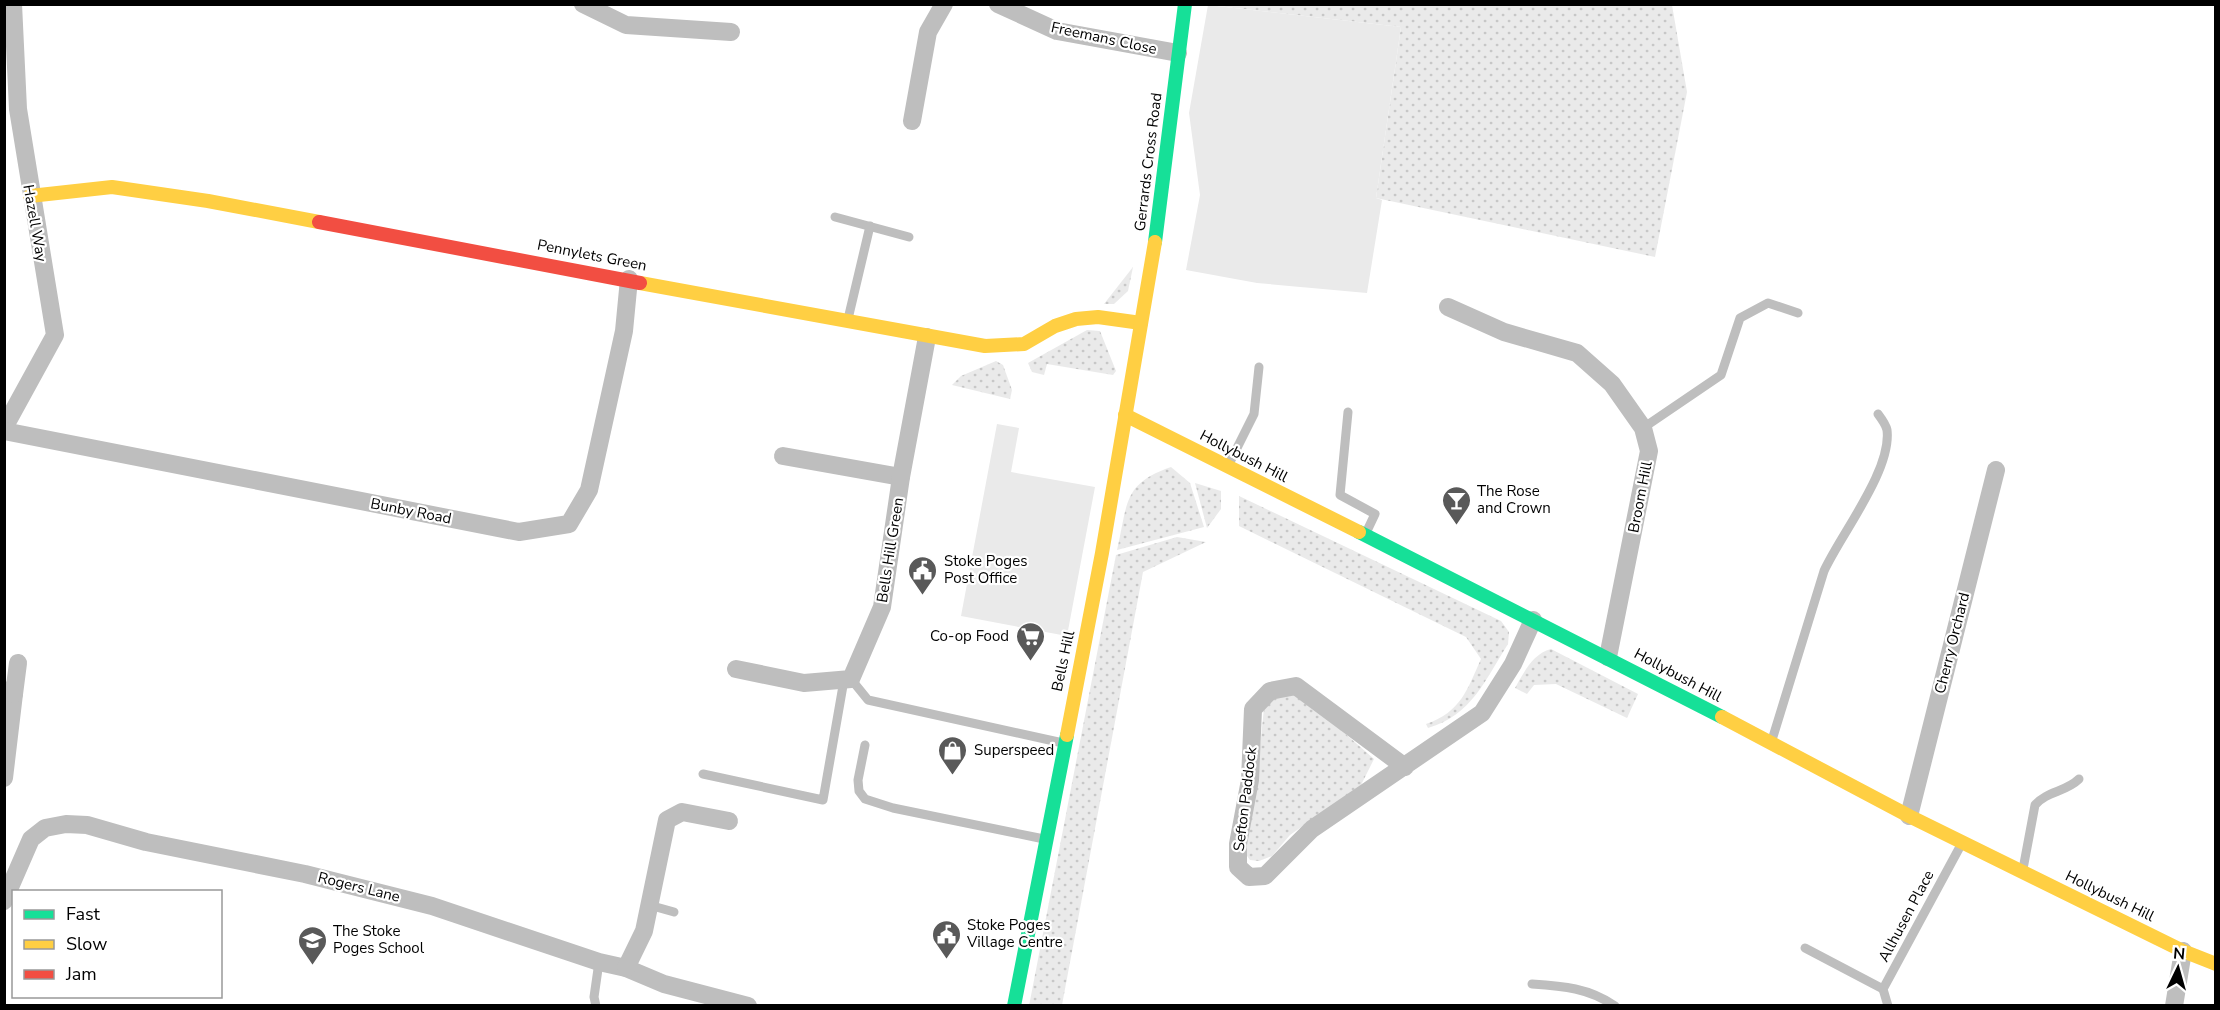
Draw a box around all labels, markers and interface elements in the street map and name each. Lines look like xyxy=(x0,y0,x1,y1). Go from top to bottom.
street label: Freemans Close xyxy=(1049,17,1159,59)
street label: Gerrards Cross Road xyxy=(1130,92,1166,232)
street label: Hazell Way xyxy=(18,183,52,263)
street label: Pennylets Green xyxy=(536,235,648,275)
street label: Hollybush Hill xyxy=(1196,425,1292,487)
street label: Broom Hill xyxy=(1623,459,1657,535)
place label: The Rose and Crown xyxy=(1477,481,1551,518)
bar icon: The Rose and Crown xyxy=(1440,484,1472,526)
street label: Bunby Road xyxy=(369,493,453,529)
street label: Bells Hill Green xyxy=(872,496,908,604)
place label: Stoke Poges Post Office xyxy=(944,551,1027,588)
public building icon: Stoke Poges Post Office xyxy=(907,554,939,596)
street label: Cherry Orchard xyxy=(1930,590,1974,696)
supermarket icon: Co-op Food xyxy=(1014,620,1046,662)
place label: Co-op Food xyxy=(930,626,1009,646)
street label: Bells Hill xyxy=(1047,628,1079,693)
street label: Hollybush Hill xyxy=(1631,643,1726,707)
shop icon: Superspeed xyxy=(937,734,969,776)
place label: Superspeed xyxy=(974,740,1054,760)
street label: Sefton Paddock xyxy=(1229,745,1261,852)
street label: Hollybush Hill xyxy=(2062,866,2158,926)
street label: Rogers Lane xyxy=(316,867,402,907)
street label: Allhusen Place xyxy=(1873,867,1939,965)
legend xyxy=(12,890,222,998)
text: Fast xyxy=(66,902,101,926)
place label: Stoke Poges Village Centre xyxy=(966,915,1063,952)
public building icon: Stoke Poges Village Centre xyxy=(930,918,962,960)
place label: The Stoke Poges School xyxy=(333,921,425,958)
school or university icon: The Stoke Poges School xyxy=(296,924,328,966)
text: Slow xyxy=(66,932,107,956)
north arrow xyxy=(2148,938,2208,998)
text: N xyxy=(2172,943,2186,966)
text: Jam xyxy=(65,962,97,986)

